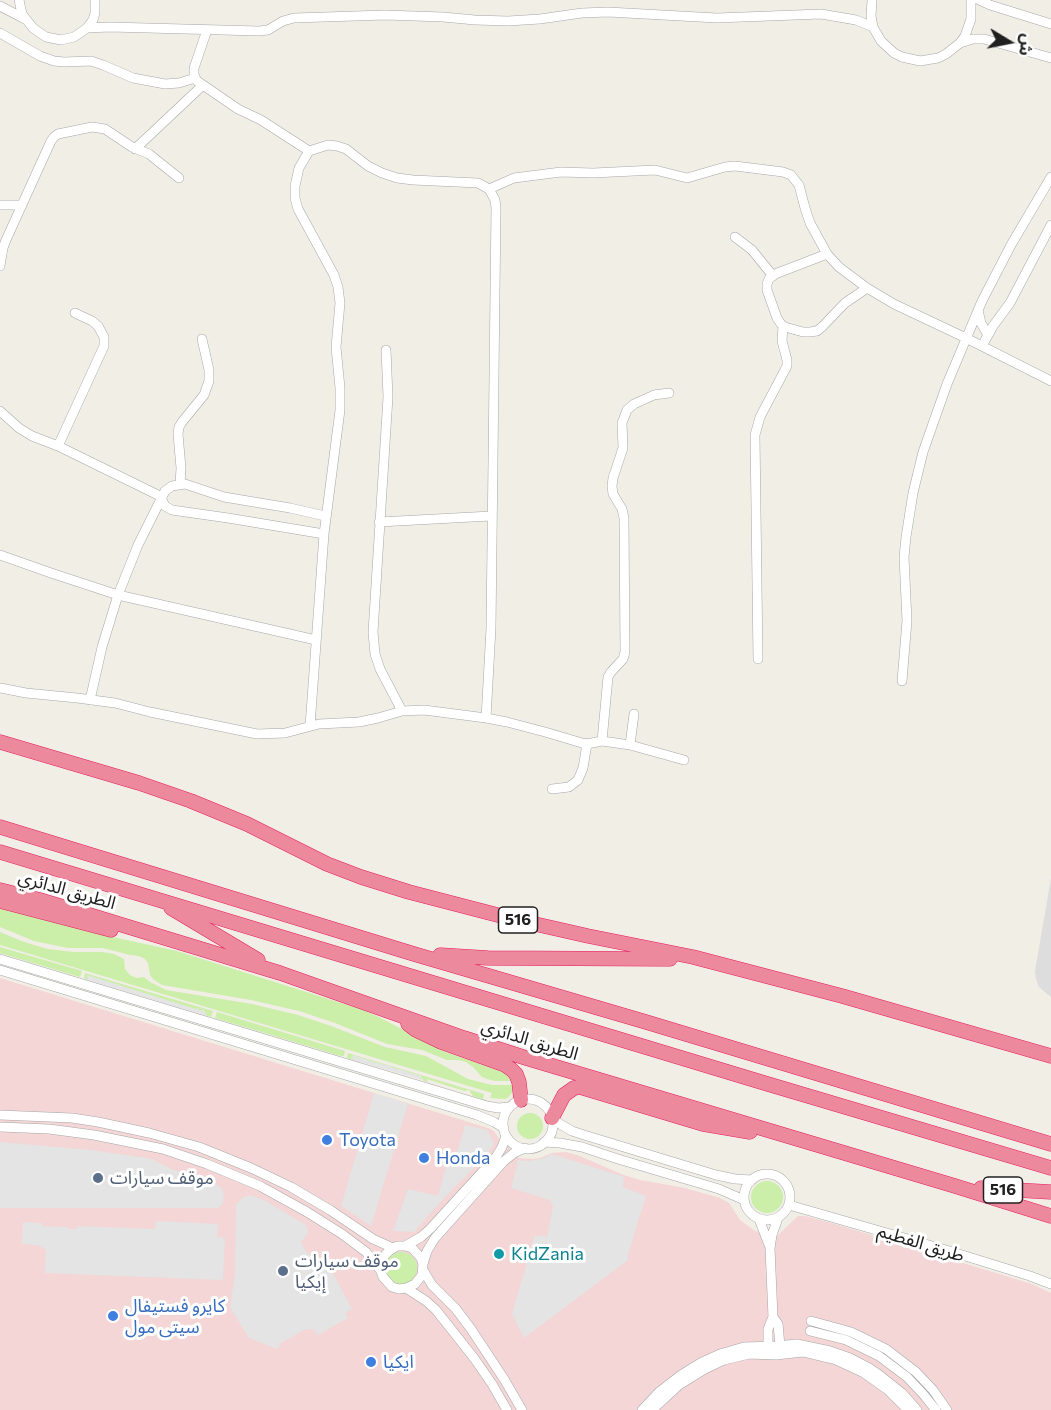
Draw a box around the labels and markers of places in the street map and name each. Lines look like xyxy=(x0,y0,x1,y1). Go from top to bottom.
place label: Toyota xyxy=(339,1129,396,1151)
marker: Toyota xyxy=(320,1133,334,1147)
place label: Honda xyxy=(436,1147,490,1169)
marker: Honda xyxy=(417,1151,431,1165)
place label: موقف سيارات xyxy=(110,1167,214,1189)
marker: موقف سيارات xyxy=(91,1171,105,1185)
place label: KidZania xyxy=(511,1243,584,1265)
marker: KidZania xyxy=(492,1247,506,1261)
place label: موقف سيارات إيكيا xyxy=(295,1250,399,1292)
marker: موقف سيارات إيكيا xyxy=(276,1264,290,1278)
place label: كايرو فستيفال سيتى مول xyxy=(125,1295,225,1338)
marker: كايرو فستيفال سيتى مول xyxy=(106,1309,120,1323)
place label: ايكيا xyxy=(383,1351,414,1373)
marker: ايكيا xyxy=(364,1355,378,1369)

